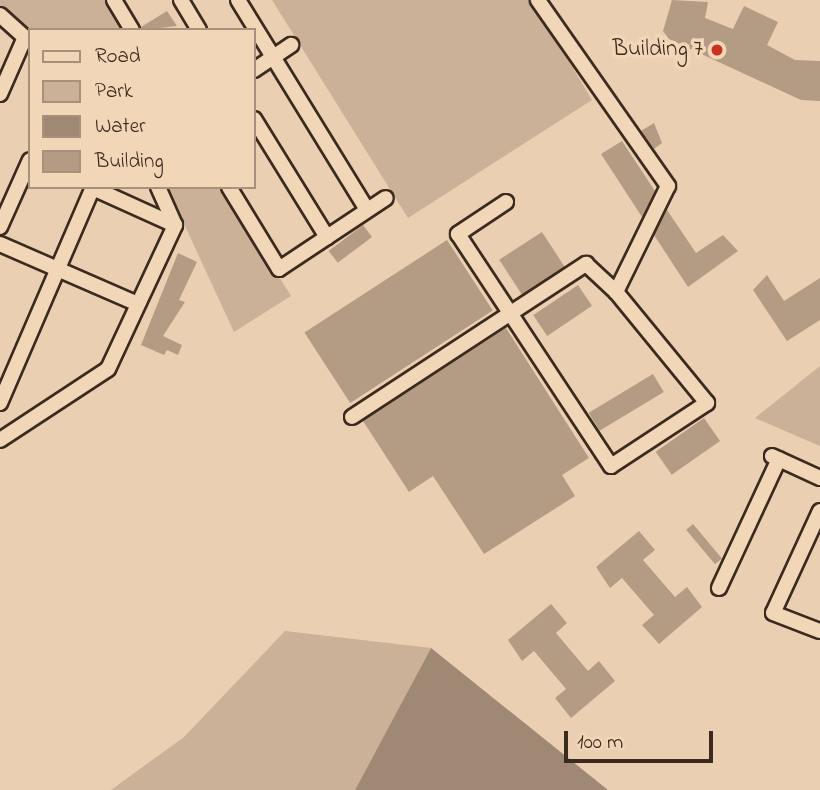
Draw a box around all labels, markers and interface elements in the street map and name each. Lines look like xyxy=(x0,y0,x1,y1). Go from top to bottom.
legend xyxy=(28,28,256,189)
place label: Building 7 xyxy=(612,36,703,64)
text: Road xyxy=(95,42,141,72)
marker: Building 7 xyxy=(709,42,725,58)
text: Park xyxy=(95,77,133,107)
text: Water xyxy=(95,112,146,142)
text: Building xyxy=(95,147,164,177)
scale bar xyxy=(568,716,717,760)
text: 100 m xyxy=(577,728,623,758)

